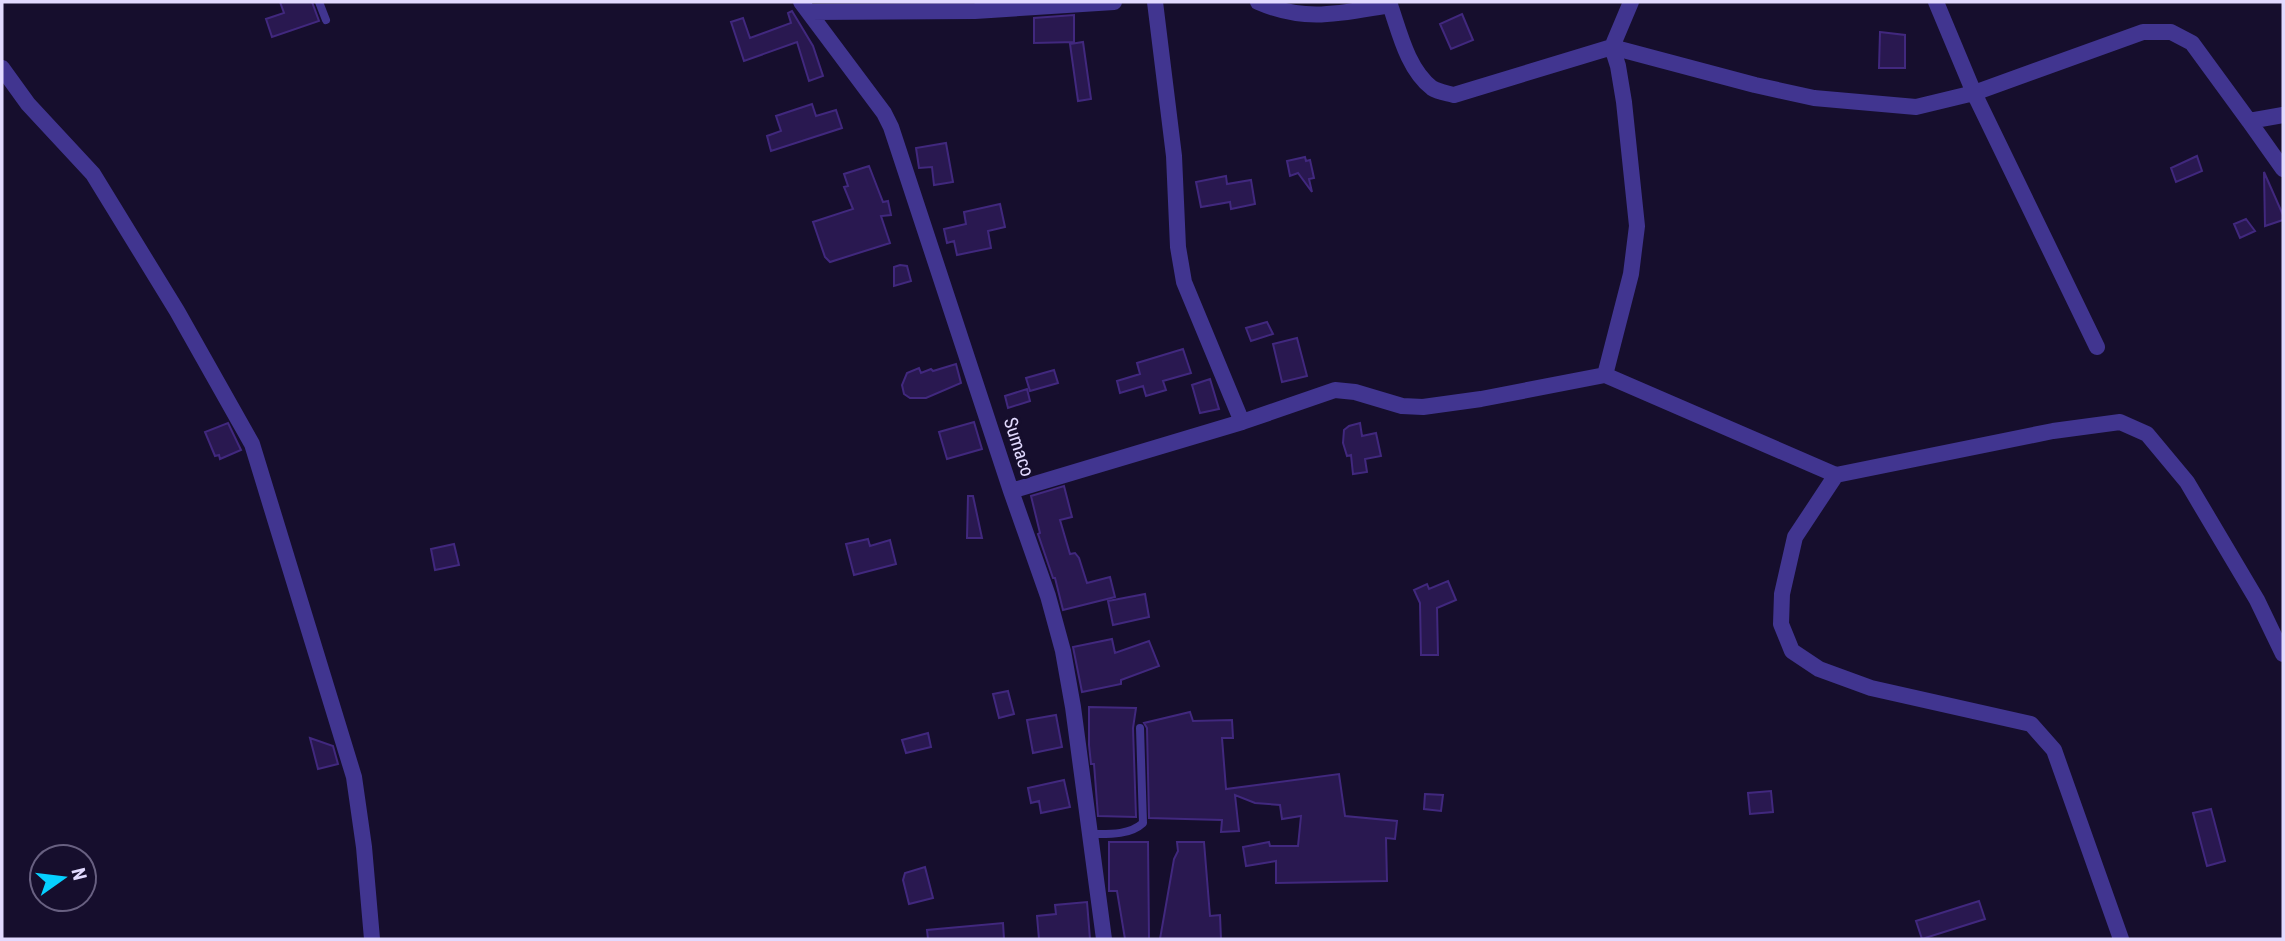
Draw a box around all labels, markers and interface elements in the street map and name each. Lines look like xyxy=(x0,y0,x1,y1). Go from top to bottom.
street label: Sumaco xyxy=(999,415,1039,479)
north arrow xyxy=(28,843,98,913)
text: N xyxy=(66,866,92,882)

